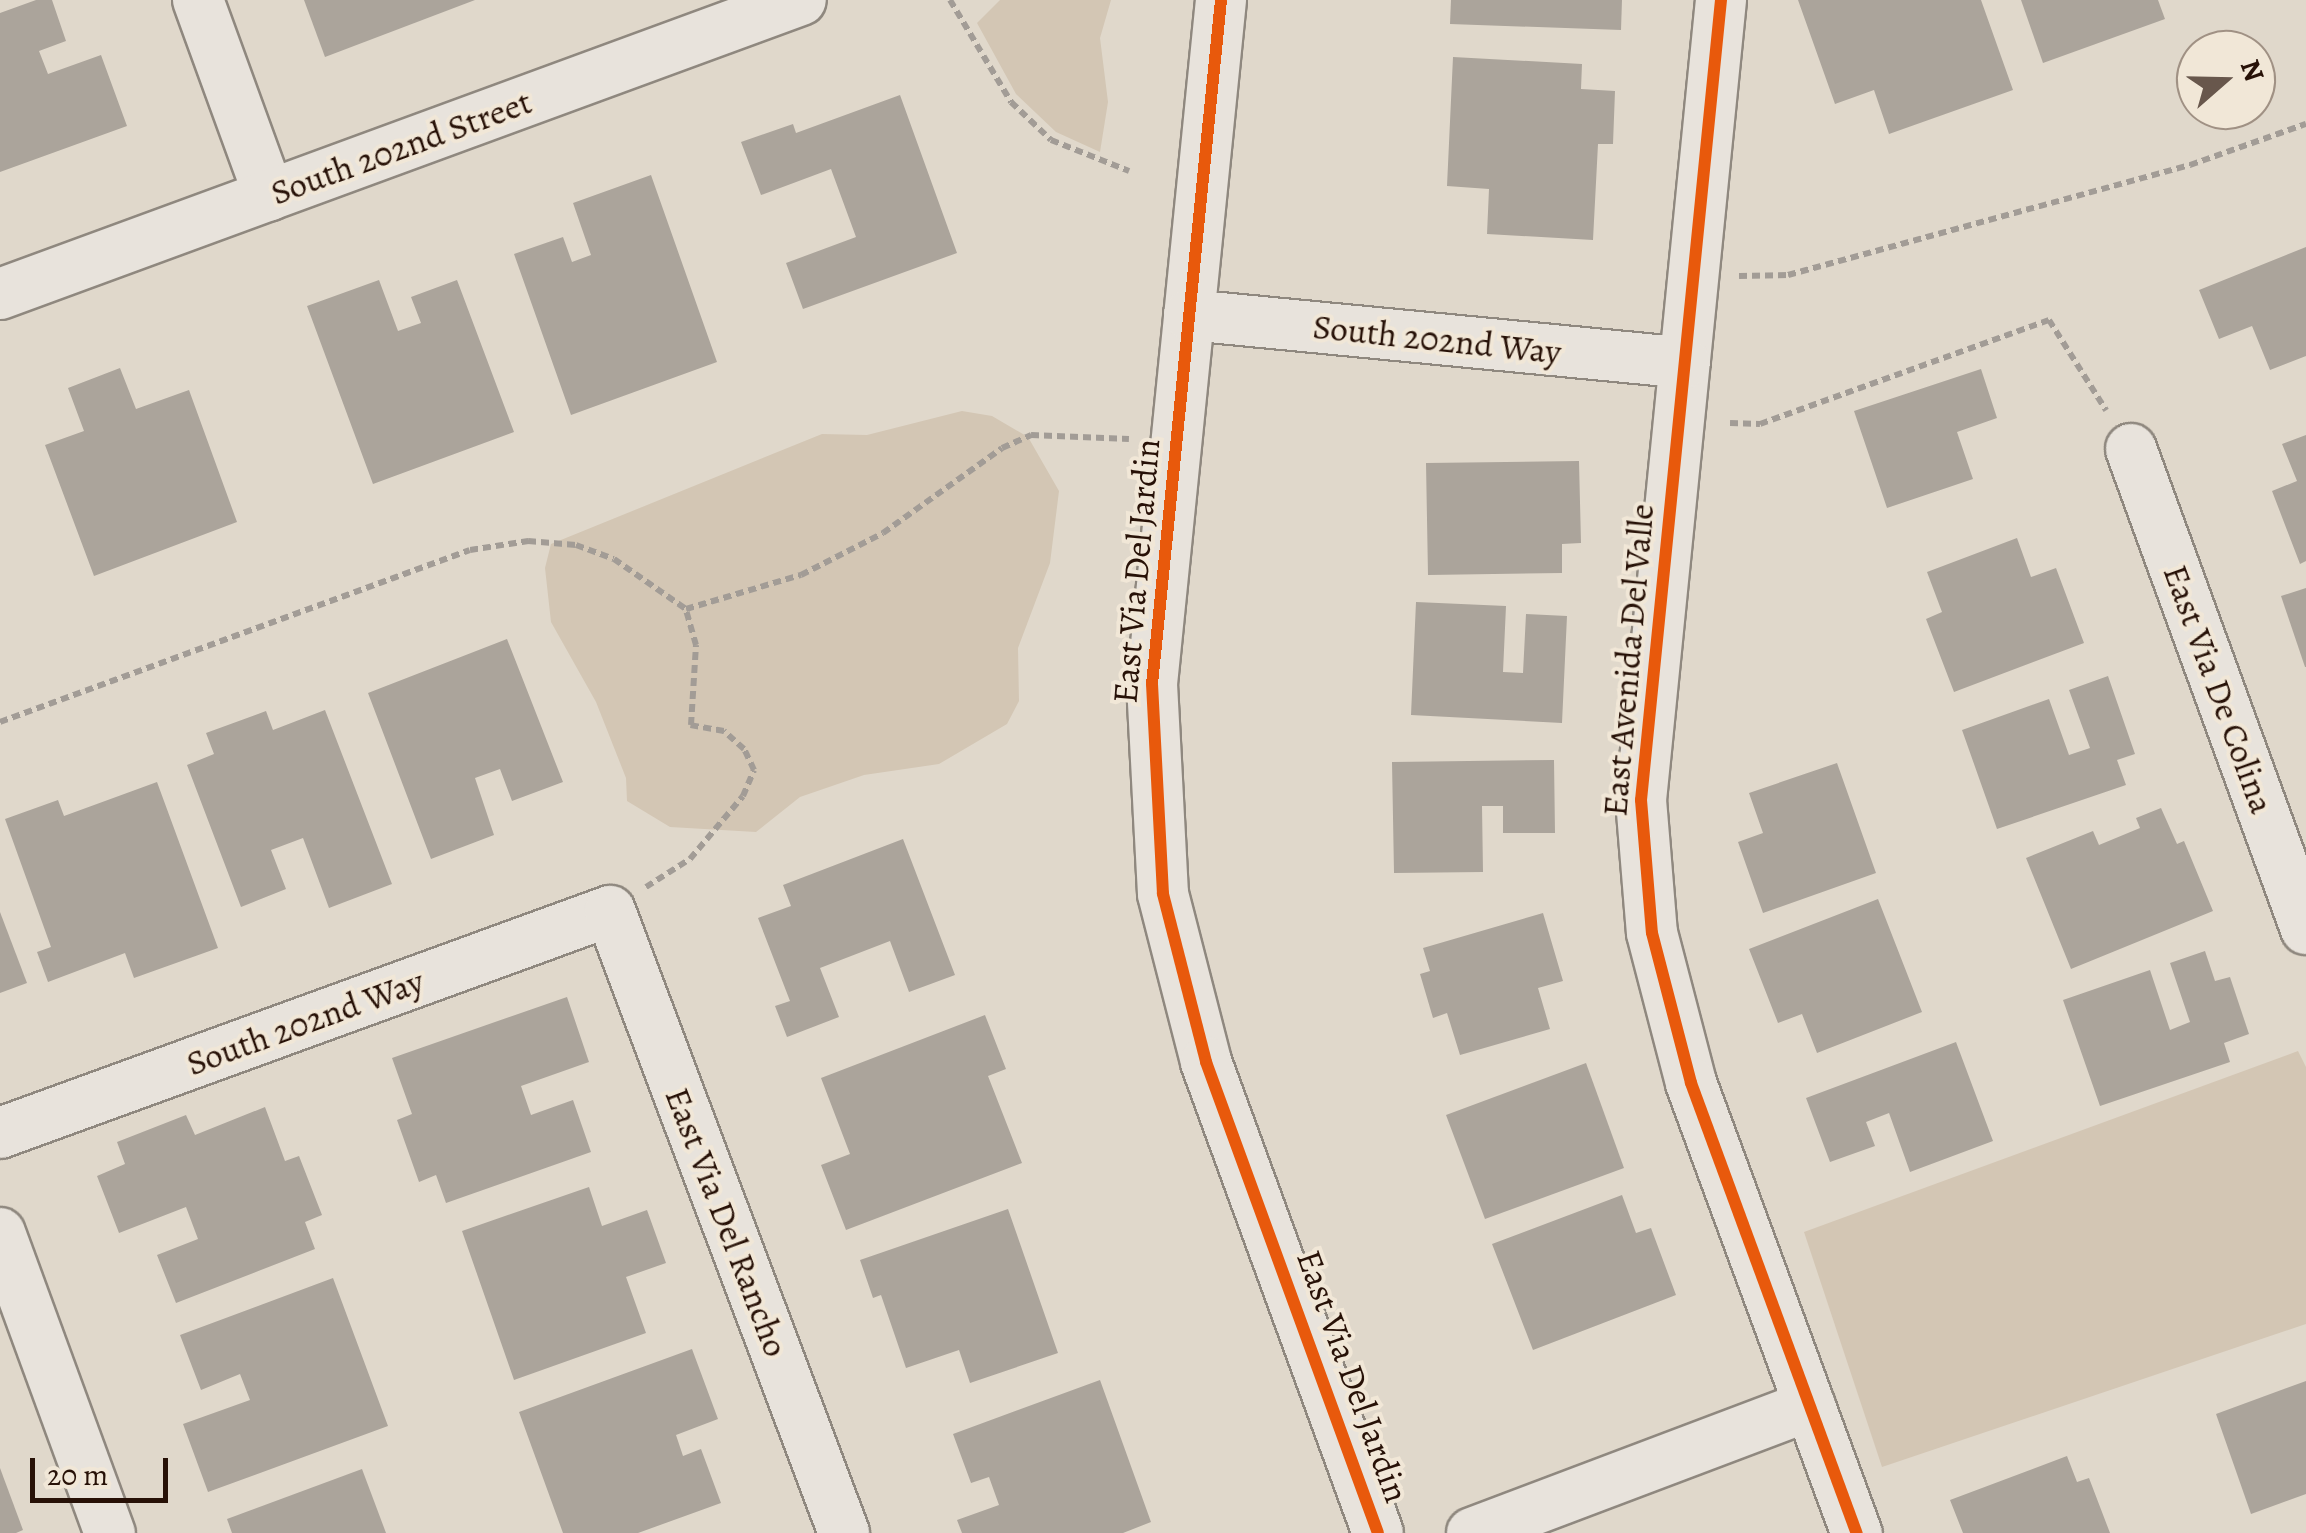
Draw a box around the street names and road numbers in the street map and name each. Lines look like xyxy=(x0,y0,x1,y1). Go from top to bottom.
street label: South 202nd Street xyxy=(265,80,537,214)
street label: South 202nd Way xyxy=(1311,305,1563,373)
street label: East Via Del Jardin xyxy=(1104,437,1168,705)
street label: East Avenida Del Valle xyxy=(1593,502,1663,818)
street label: East Via De Colina xyxy=(2155,559,2283,819)
street label: South 202nd Way xyxy=(181,960,429,1084)
street label: East Via Del Rancho xyxy=(656,1082,798,1362)
street label: East Via Del Jardin xyxy=(1288,1244,1418,1508)

